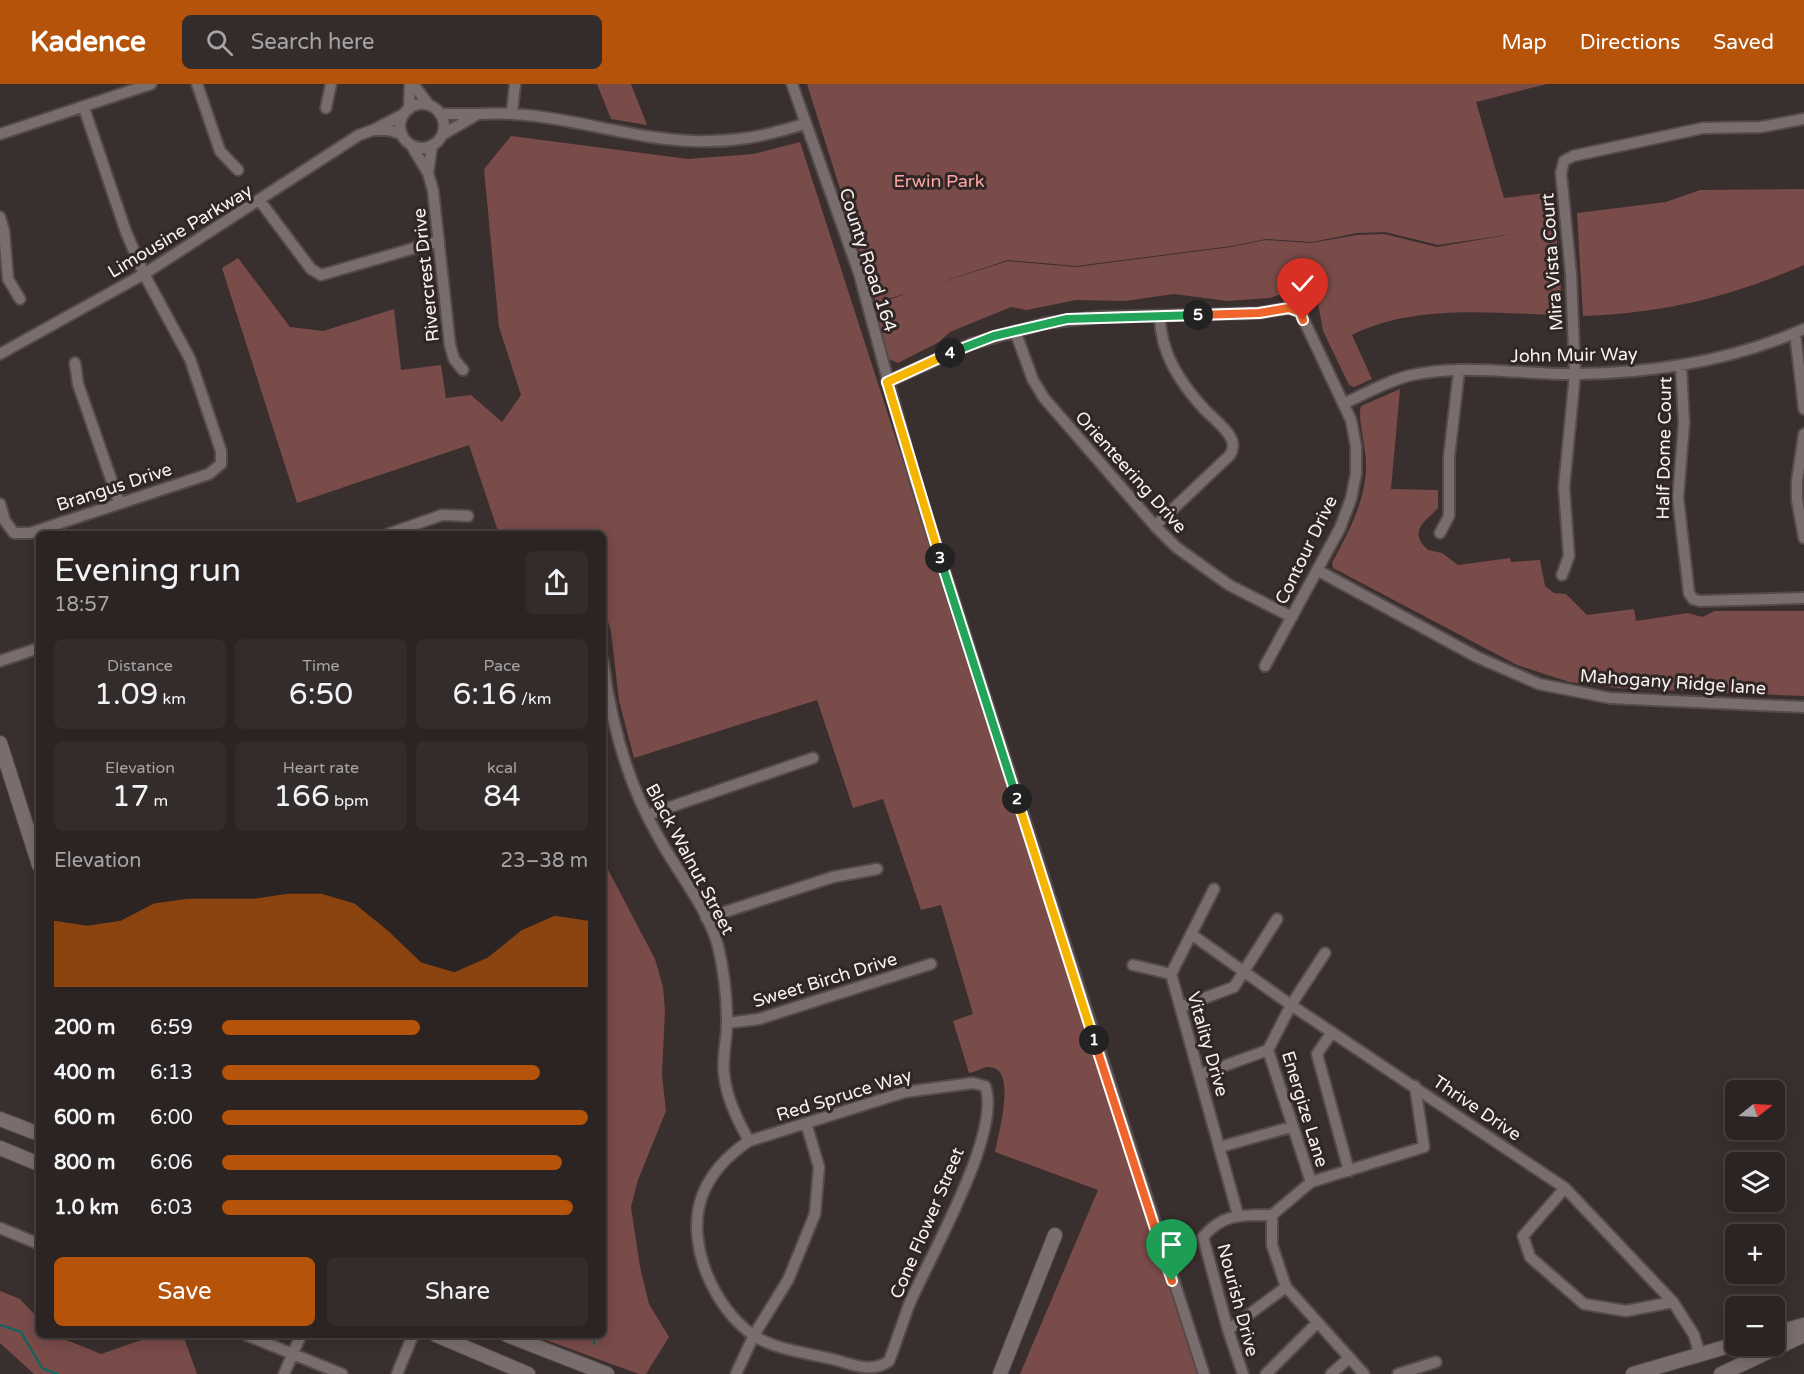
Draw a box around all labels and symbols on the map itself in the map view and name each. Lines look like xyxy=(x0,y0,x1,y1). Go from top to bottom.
park label: Erwin Park xyxy=(893,170,985,192)
street label: Limousine Parkway xyxy=(104,179,256,283)
street label: County Road 164 xyxy=(834,185,902,335)
street label: Mira Vista Court xyxy=(1536,192,1568,332)
street label: Rivercrest Drive xyxy=(408,207,444,343)
pin xyxy=(1277,258,1328,320)
pin: 5 xyxy=(1183,300,1213,330)
pin: 4 xyxy=(935,338,965,368)
street label: John Muir Way xyxy=(1510,343,1638,367)
street label: Half Dome Court xyxy=(1652,376,1676,520)
street label: Orienteering Drive xyxy=(1070,406,1192,538)
street label: Brangus Drive xyxy=(53,458,175,516)
street label: Contour Drive xyxy=(1270,492,1342,608)
pin: 3 xyxy=(925,543,955,573)
street label: Mahogany Ridge lane xyxy=(1579,665,1767,699)
street label: Black Walnut Street xyxy=(641,780,739,938)
pin: 2 xyxy=(1002,784,1032,814)
street label: Sweet Birch Drive xyxy=(750,948,900,1012)
street label: Vitality Drive xyxy=(1183,989,1233,1099)
pin: 1 xyxy=(1079,1025,1109,1055)
street label: Energize Lane xyxy=(1277,1048,1333,1170)
street label: Red Spruce Way xyxy=(774,1064,915,1126)
street label: Thrive Drive xyxy=(1429,1070,1525,1146)
north arrow xyxy=(1725,1080,1785,1140)
street label: Cone Flower Street xyxy=(885,1144,969,1302)
pin xyxy=(1146,1219,1197,1281)
street label: Nourish Drive xyxy=(1212,1241,1264,1359)

